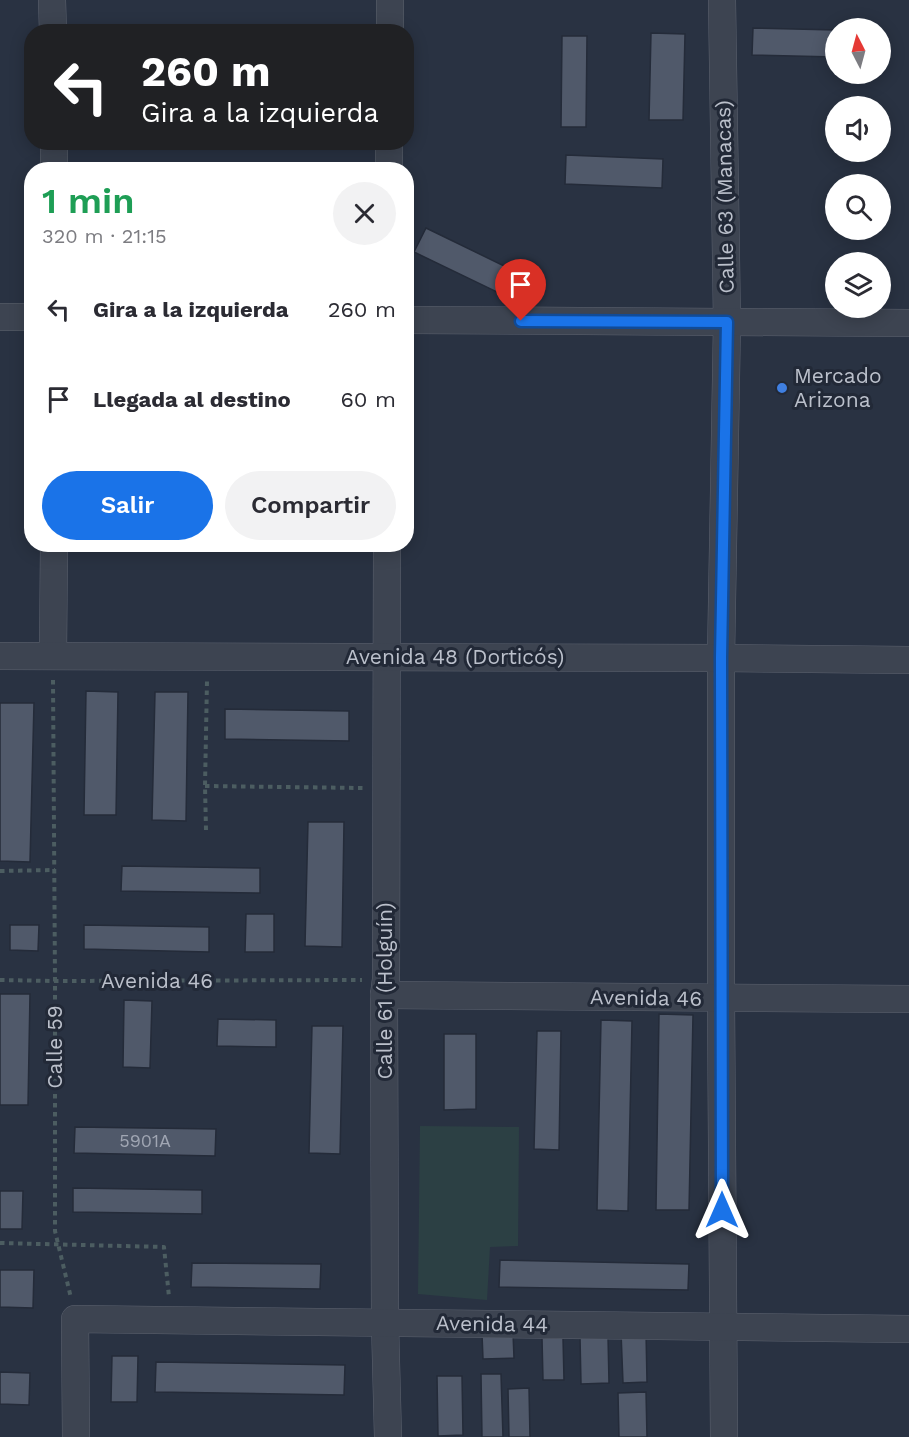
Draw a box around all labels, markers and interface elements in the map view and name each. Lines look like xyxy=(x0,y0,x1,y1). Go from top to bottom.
north arrow xyxy=(825,18,891,84)
map controls xyxy=(825,18,891,318)
text: 260 m xyxy=(141,47,271,96)
icon: left xyxy=(42,48,120,126)
button: sound xyxy=(825,96,891,162)
text: Gira a la izquierda xyxy=(141,97,379,129)
street label: Calle 63 (Manacas) xyxy=(710,100,739,294)
button: search xyxy=(825,174,891,240)
text: 1 min xyxy=(42,180,134,222)
button: close xyxy=(333,182,396,245)
text: 320 m · 21:15 xyxy=(42,224,167,248)
button: layers xyxy=(825,252,891,318)
pin xyxy=(495,259,546,321)
icon: arrive xyxy=(504,268,537,301)
icon: left xyxy=(42,293,75,326)
text: Gira a la izquierda xyxy=(93,297,289,322)
text: 260 m xyxy=(328,297,396,322)
place label: Mercado Arizona xyxy=(794,363,882,412)
marker: Mercado Arizona xyxy=(775,381,789,395)
icon: arrive xyxy=(42,383,75,416)
text: Llegada al destino xyxy=(93,387,291,412)
text: 60 m xyxy=(340,387,396,412)
button: Salir xyxy=(42,471,213,540)
button: Compartir xyxy=(225,471,396,540)
street label: Avenida 48 (Dorticós) xyxy=(346,644,564,669)
street label: Calle 61 (Holguín) xyxy=(372,902,397,1080)
street label: Avenida 46 xyxy=(101,968,213,993)
street label: Avenida 46 xyxy=(590,984,702,1011)
street label: Calle 59 xyxy=(42,1005,67,1089)
house number: 5901A xyxy=(119,1130,171,1151)
position arrow xyxy=(690,1178,754,1242)
street label: Avenida 44 xyxy=(436,1310,548,1337)

